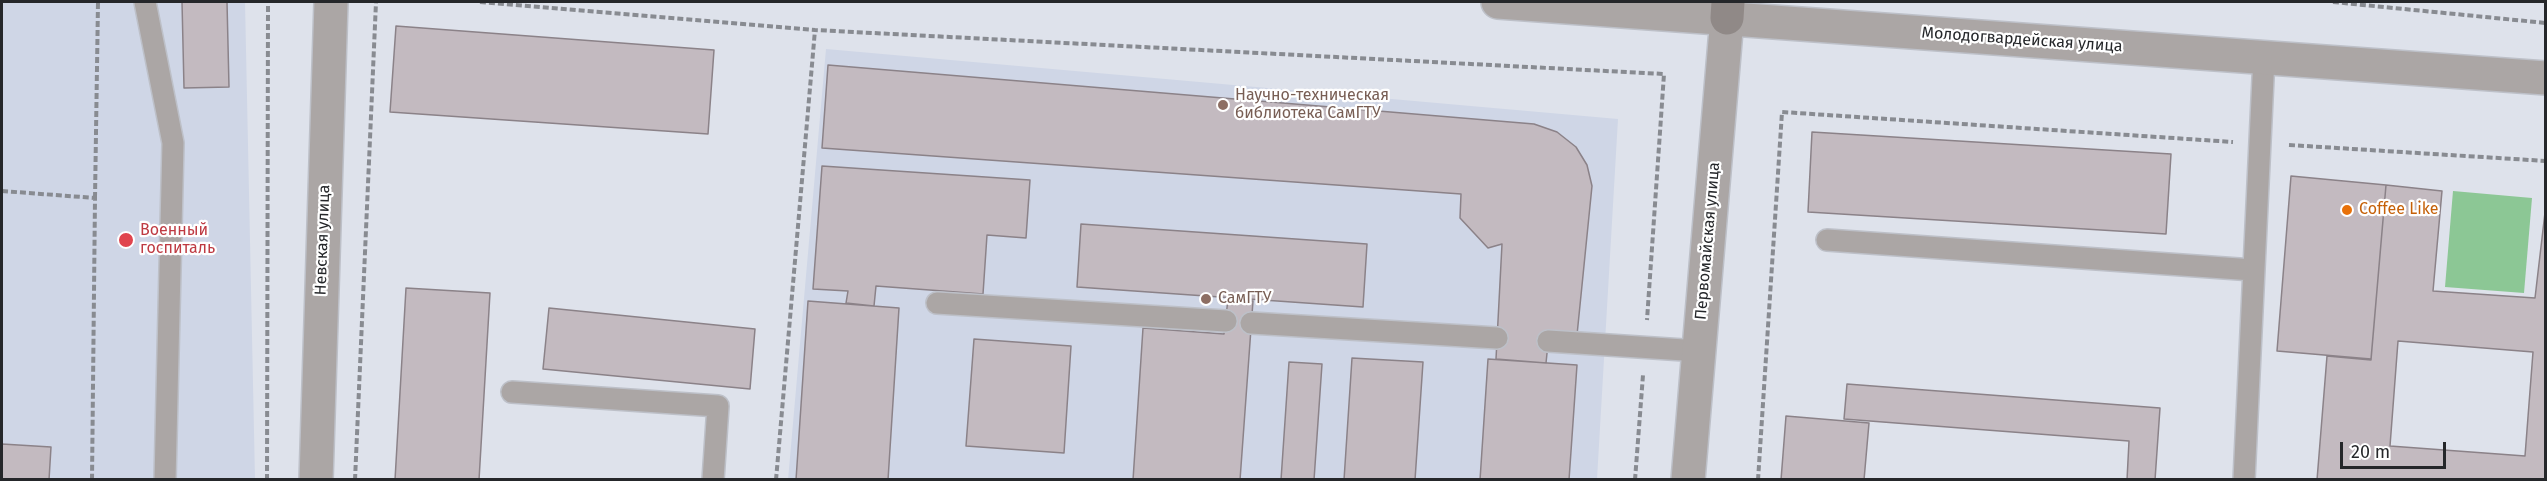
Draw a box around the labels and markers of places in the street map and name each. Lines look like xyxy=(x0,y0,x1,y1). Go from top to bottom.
place label: Научно-техническая библиотека СамГТУ xyxy=(1235,86,1389,124)
marker: Научно-техническая библиотека СамГТУ xyxy=(1216,98,1230,112)
place label: Coffee Like xyxy=(2359,200,2438,220)
marker: Coffee Like xyxy=(2340,203,2354,217)
place label: Военный госпиталь xyxy=(140,221,215,259)
marker: Военный госпиталь xyxy=(117,231,135,249)
place label: СамГТУ xyxy=(1218,289,1271,309)
marker: СамГТУ xyxy=(1199,292,1213,306)

